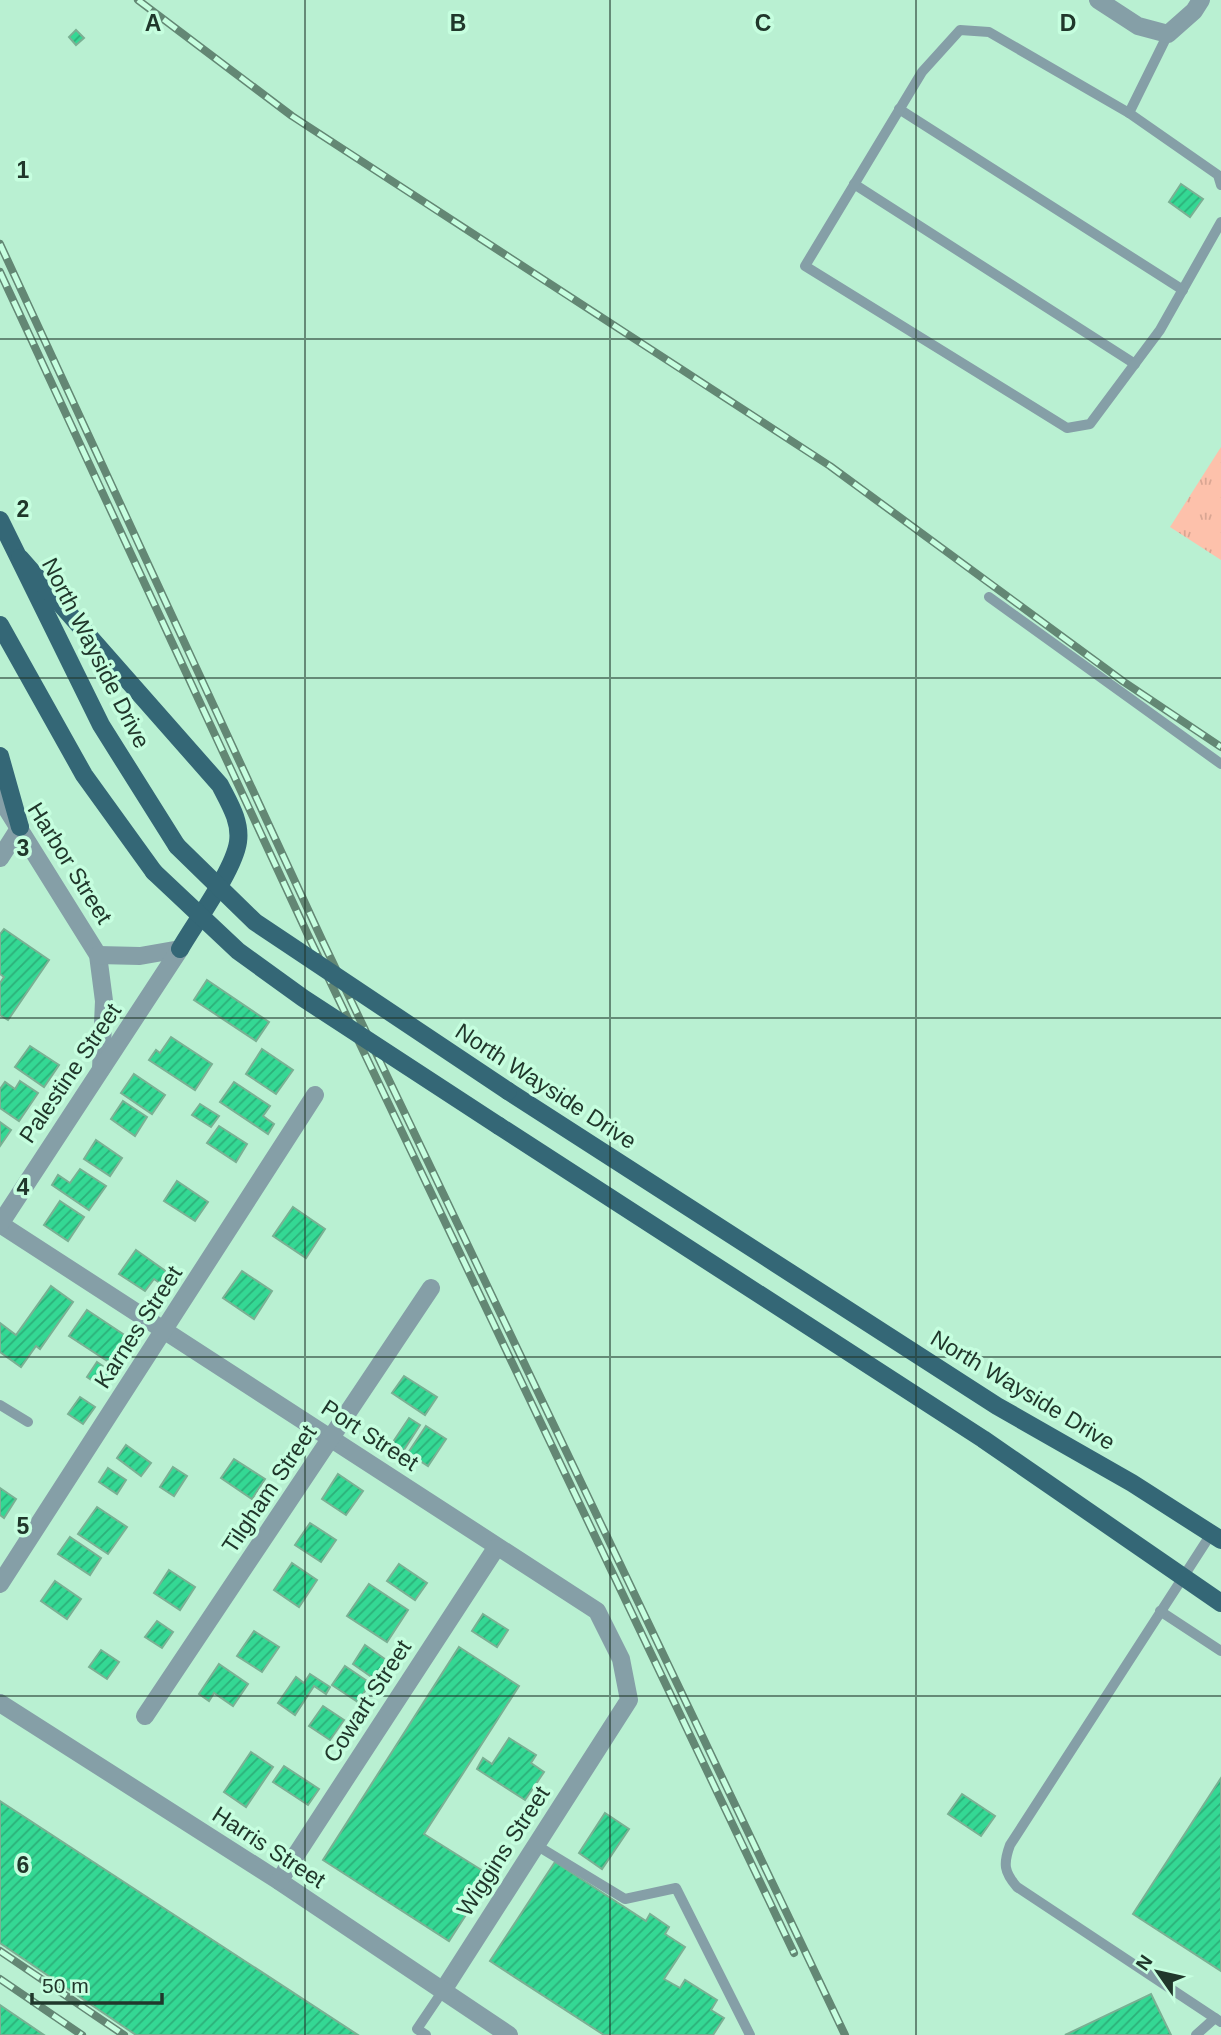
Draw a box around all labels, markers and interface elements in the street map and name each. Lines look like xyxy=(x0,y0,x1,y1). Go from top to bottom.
text: A xyxy=(145,10,161,36)
text: B xyxy=(450,10,466,36)
text: C xyxy=(755,10,771,36)
text: D xyxy=(1060,10,1076,36)
text: 1 xyxy=(17,157,30,183)
text: 2 xyxy=(17,496,29,522)
street label: North Wayside Drive xyxy=(37,554,155,752)
street label: Harbor Street xyxy=(22,798,118,929)
text: 3 xyxy=(17,835,29,861)
street label: Palestine Street xyxy=(14,998,127,1148)
street label: North Wayside Drive xyxy=(451,1018,641,1154)
text: 4 xyxy=(17,1174,30,1200)
street label: Karnes Street xyxy=(89,1260,188,1393)
street label: North Wayside Drive xyxy=(926,1325,1120,1455)
street label: Port Street xyxy=(317,1394,424,1476)
street label: Tilgham Street xyxy=(217,1420,322,1558)
text: 5 xyxy=(17,1513,30,1539)
street label: Cowart Street xyxy=(318,1634,417,1767)
street label: Wiggins Street xyxy=(451,1781,555,1921)
street label: Harris Street xyxy=(208,1801,331,1893)
text: 6 xyxy=(17,1852,29,1878)
north arrow xyxy=(1123,1937,1193,2007)
text: N xyxy=(1132,1951,1157,1974)
scale bar xyxy=(32,1962,161,2006)
text: 50 m xyxy=(42,1974,89,1997)

